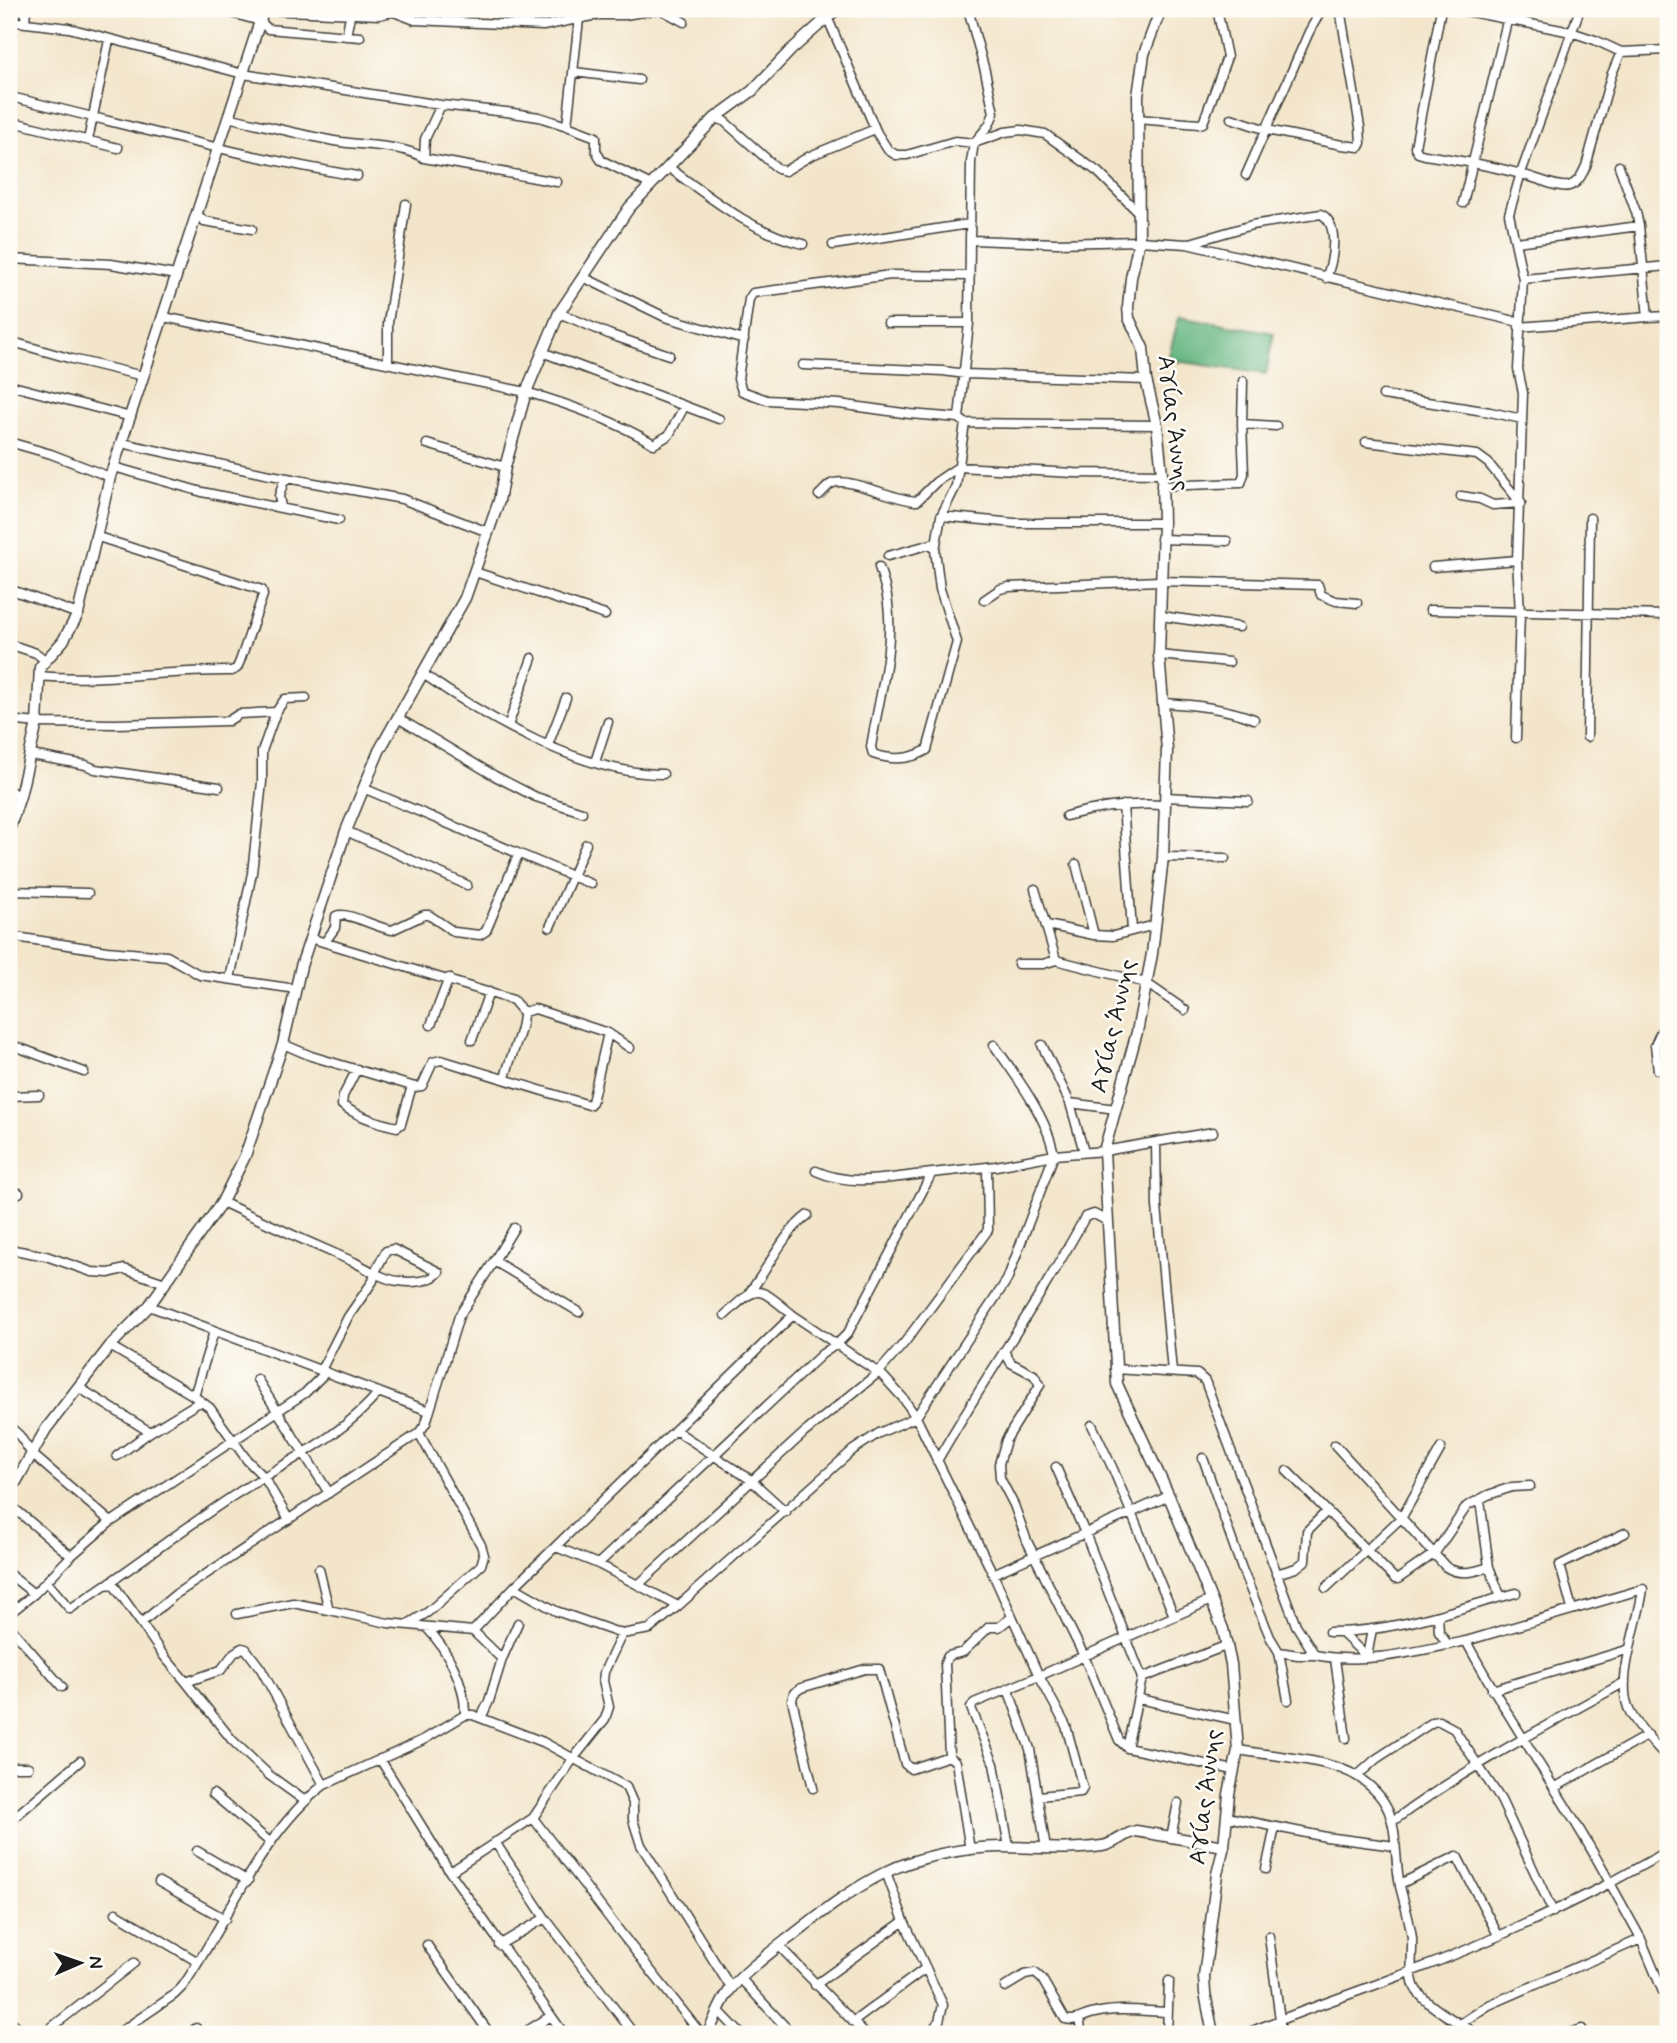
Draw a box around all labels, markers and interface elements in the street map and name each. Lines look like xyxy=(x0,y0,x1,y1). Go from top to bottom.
street label: Αγίας Άννης xyxy=(1149,353,1197,493)
street label: Αγίας Άννης xyxy=(1084,956,1144,1096)
street label: Αγίας Άννης xyxy=(1182,1727,1230,1867)
north arrow xyxy=(46,1927,116,1997)
text: N xyxy=(83,1956,108,1969)

